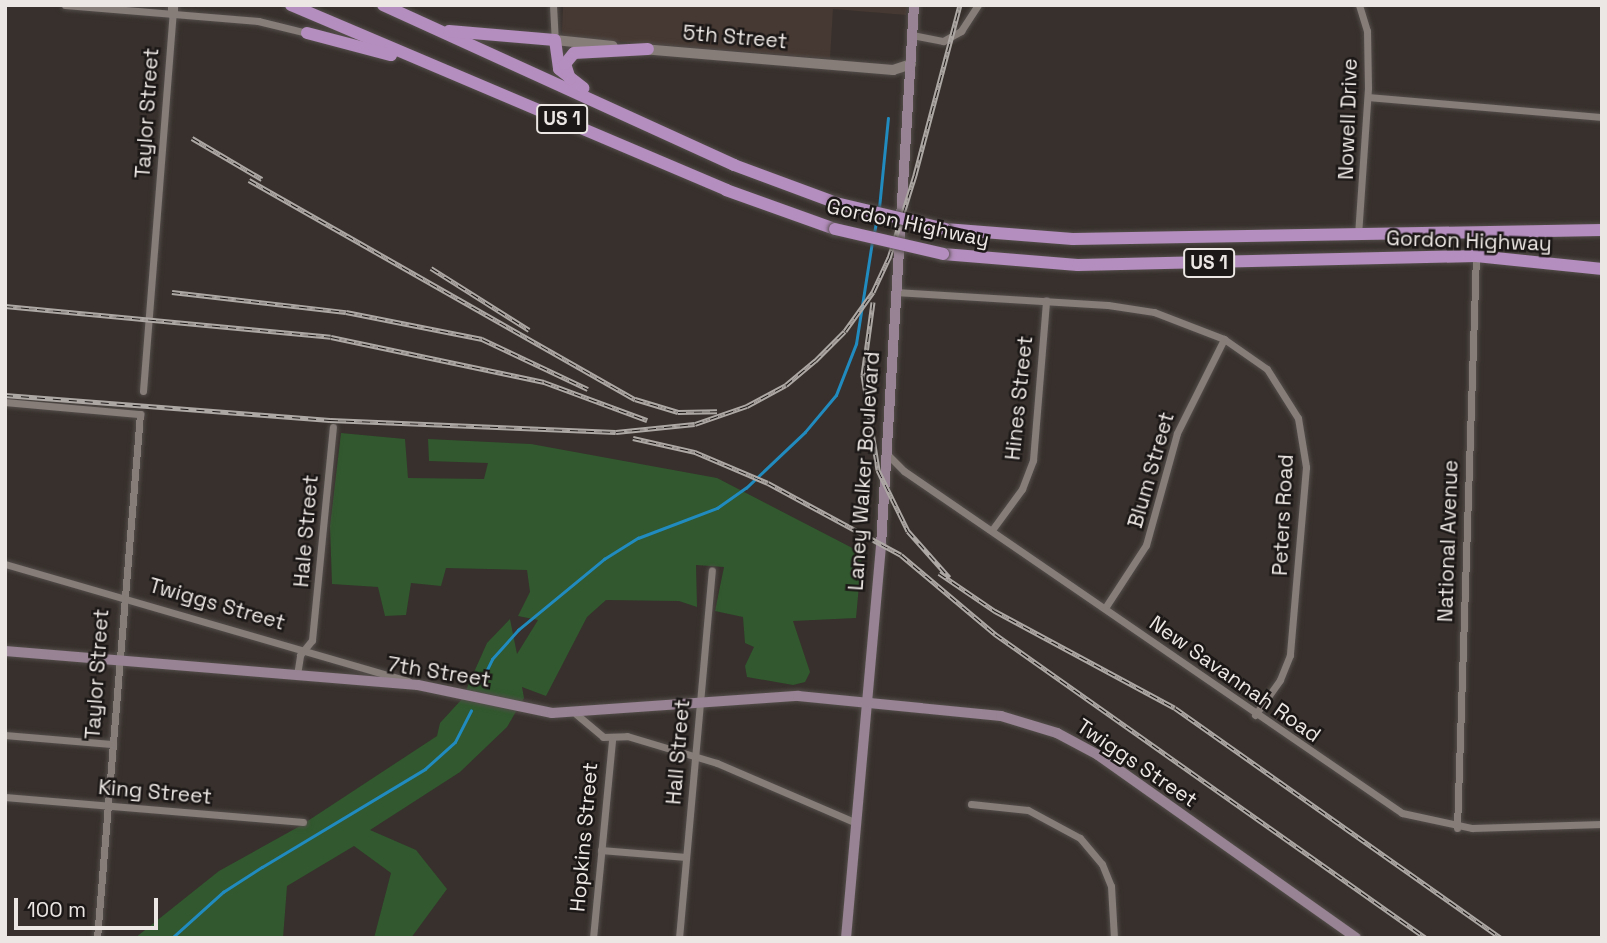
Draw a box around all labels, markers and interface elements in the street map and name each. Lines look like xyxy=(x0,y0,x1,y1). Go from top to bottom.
street label: 5th Street xyxy=(682,20,788,54)
street label: Taylor Street xyxy=(130,47,164,179)
street label: Nowell Drive xyxy=(1333,58,1363,180)
road number: US 1 xyxy=(536,104,588,134)
street label: Gordon Highway xyxy=(824,193,992,253)
street label: Gordon Highway xyxy=(1386,226,1552,256)
road number: US 1 xyxy=(1183,247,1235,278)
street label: Hines Street xyxy=(1000,335,1038,461)
street label: Laney Walker Boulevard xyxy=(843,350,885,592)
street label: Blum Street xyxy=(1122,409,1180,531)
street label: Peters Road xyxy=(1267,454,1299,576)
street label: National Avenue xyxy=(1433,459,1463,623)
street label: Hale Street xyxy=(289,474,323,588)
street label: Twiggs Street xyxy=(146,573,288,635)
street label: Taylor Street xyxy=(80,608,114,740)
street label: New Savannah Road xyxy=(1144,610,1326,748)
street label: 7th Street xyxy=(386,651,492,693)
street label: Hall Street xyxy=(661,698,695,806)
street label: Twiggs Street xyxy=(1072,713,1202,813)
street label: Hopkins Street xyxy=(565,761,603,913)
street label: King Street xyxy=(97,774,213,810)
scale bar xyxy=(18,884,161,928)
text: 100 m xyxy=(27,896,86,923)

